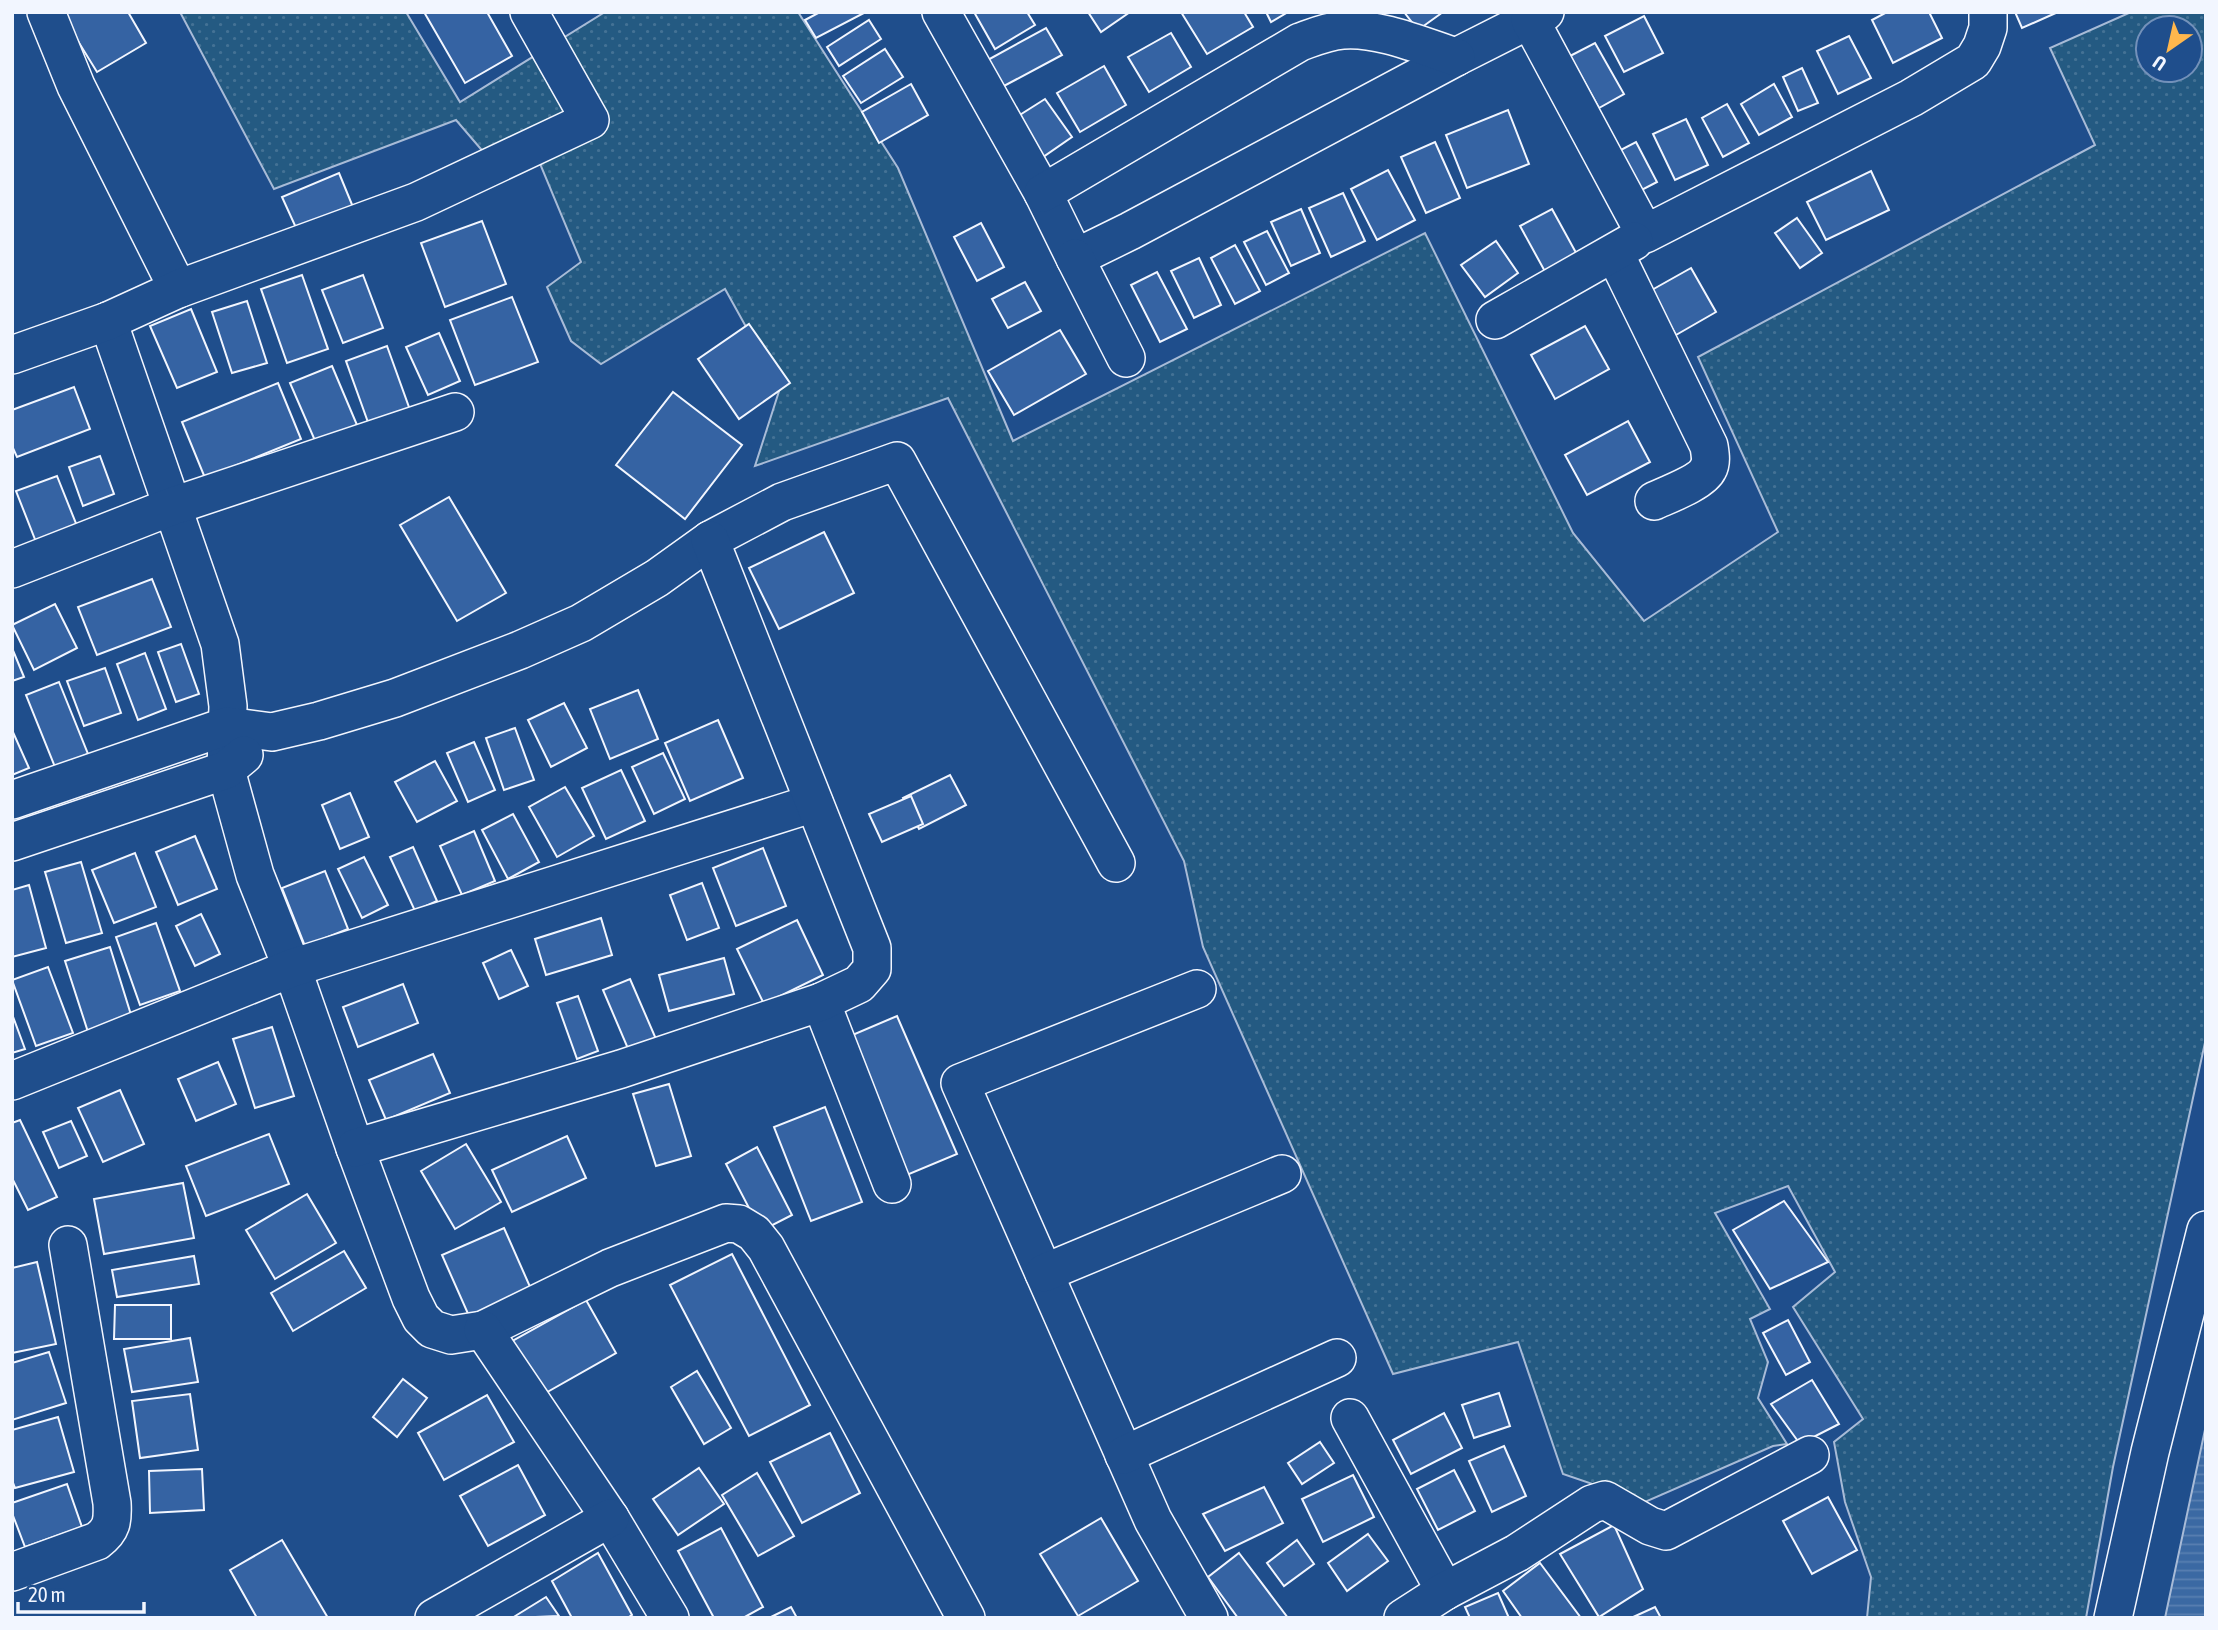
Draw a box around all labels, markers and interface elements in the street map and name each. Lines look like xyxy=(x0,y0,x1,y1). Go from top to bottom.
north arrow xyxy=(2134,14,2204,84)
text: U xyxy=(2149,51,2170,75)
scale bar xyxy=(18,1570,144,1614)
text: 20 m xyxy=(28,1582,66,1606)

